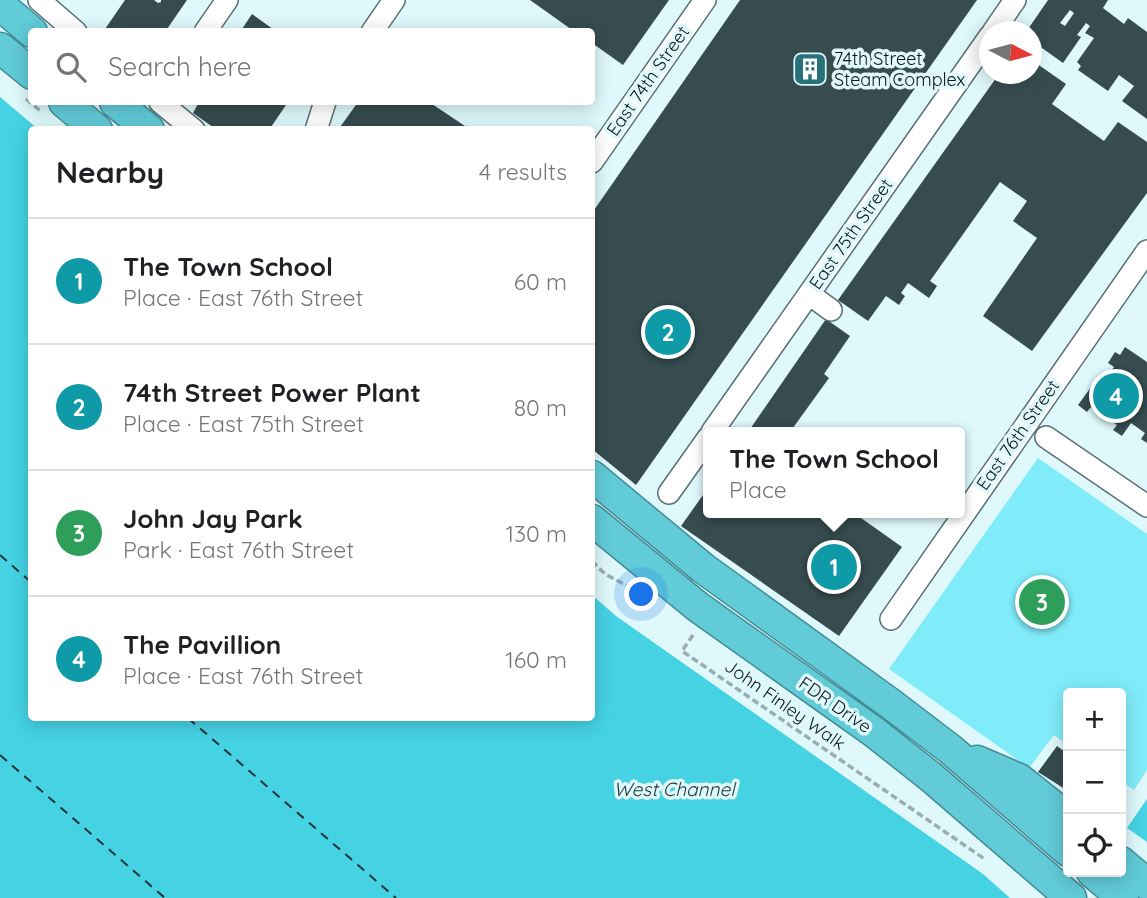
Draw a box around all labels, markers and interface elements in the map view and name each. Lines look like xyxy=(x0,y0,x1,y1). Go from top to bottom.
street label: East 74th Street xyxy=(601,21,694,140)
north arrow xyxy=(979,21,1042,84)
search box xyxy=(28,28,595,105)
place label: 74th Street Steam Complex xyxy=(834,47,966,91)
icon: search xyxy=(52,48,90,86)
text: Search here xyxy=(108,50,252,83)
building icon: 74th Street Steam Complex xyxy=(791,50,829,88)
text: Nearby xyxy=(56,153,164,191)
text: 4 results xyxy=(479,157,567,186)
street label: East 75th Street xyxy=(804,174,897,294)
text: The Town School xyxy=(123,250,333,283)
text: 1 xyxy=(75,267,83,296)
text: 60 m xyxy=(514,267,567,296)
text: Place · East 76th Street xyxy=(123,283,363,312)
pin: 2 xyxy=(645,306,691,358)
pin: 4 xyxy=(1093,370,1139,422)
street label: East 76th Street xyxy=(971,375,1064,494)
text: 74th Street Power Plant xyxy=(123,376,421,409)
text: 2 xyxy=(72,393,86,422)
text: 80 m xyxy=(514,393,567,422)
text: Place · East 75th Street xyxy=(123,409,364,438)
popup xyxy=(703,427,965,518)
text: The Town School xyxy=(729,442,939,475)
text: Place xyxy=(729,475,787,504)
text: John Jay Park xyxy=(123,502,303,535)
text: 3 xyxy=(73,519,85,548)
text: 130 m xyxy=(505,519,567,548)
text: Park · East 76th Street xyxy=(123,535,354,564)
pin: 1 xyxy=(811,541,857,593)
pin: 3 xyxy=(1019,576,1065,628)
your location xyxy=(624,577,658,611)
text: The Pavillion xyxy=(123,628,281,661)
text: 4 xyxy=(72,645,86,674)
text: 160 m xyxy=(505,645,567,674)
street label: John Finley Walk xyxy=(720,654,850,755)
text: Place · East 76th Street xyxy=(123,661,363,690)
street label: FDR Drive xyxy=(795,671,876,738)
map controls xyxy=(1063,688,1126,877)
button: + xyxy=(1063,688,1126,751)
button: − xyxy=(1063,751,1126,814)
water label: West Channel xyxy=(613,777,737,801)
button: locate xyxy=(1063,814,1126,877)

